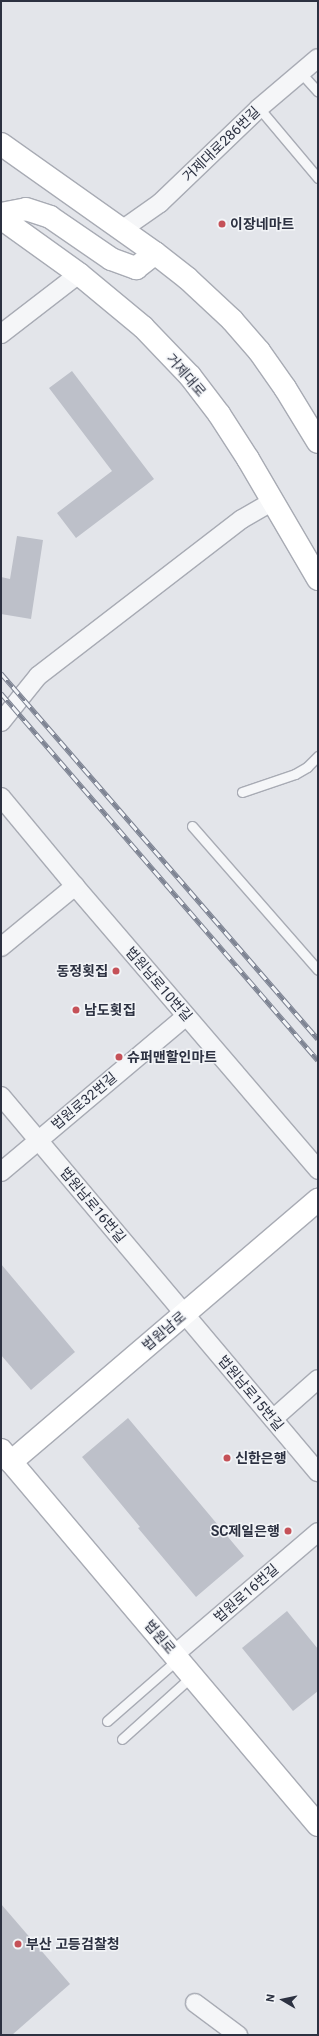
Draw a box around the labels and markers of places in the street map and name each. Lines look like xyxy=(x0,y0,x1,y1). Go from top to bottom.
place label: 이장네마트 xyxy=(230,216,294,232)
marker: 이장네마트 xyxy=(217,219,227,229)
place label: 동정횟집 xyxy=(56,963,108,979)
marker: 동정횟집 xyxy=(111,966,121,976)
place label: 남도횟집 xyxy=(84,1002,136,1018)
marker: 남도횟집 xyxy=(71,1005,81,1015)
place label: 슈퍼맨할인마트 xyxy=(127,1049,217,1065)
marker: 슈퍼맨할인마트 xyxy=(114,1052,124,1062)
place label: 신한은행 xyxy=(235,1450,287,1466)
marker: 신한은행 xyxy=(222,1453,232,1463)
place label: SC제일은행 xyxy=(211,1523,280,1539)
marker: SC제일은행 xyxy=(283,1526,293,1536)
place label: 부산 고등검찰청 xyxy=(26,1936,120,1952)
marker: 부산 고등검찰청 xyxy=(13,1939,23,1949)

